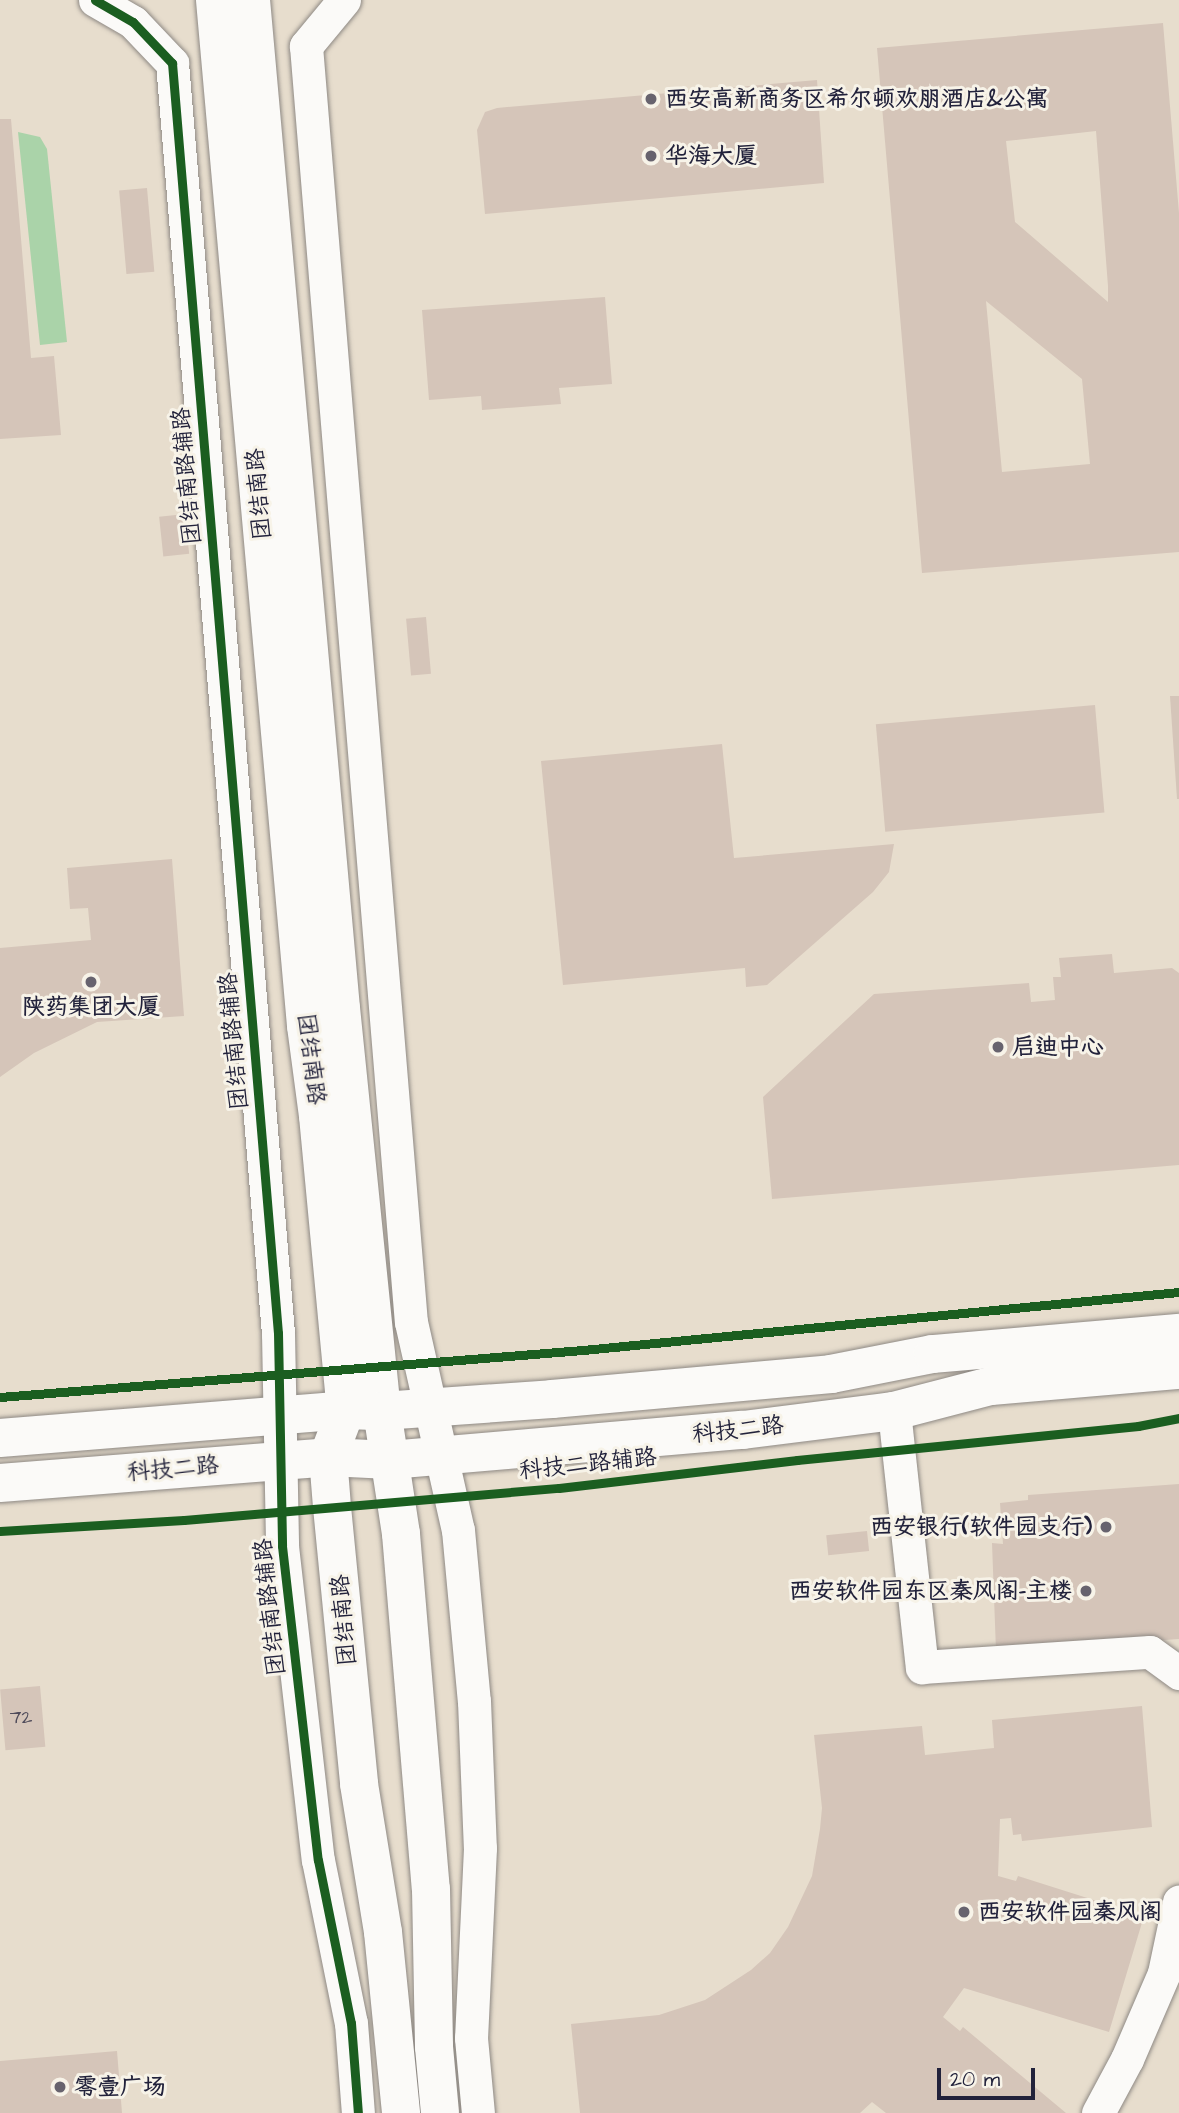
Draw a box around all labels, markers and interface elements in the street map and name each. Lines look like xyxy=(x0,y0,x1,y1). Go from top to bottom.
place label: 西安高新商务区希尔顿欢朋酒店&公寓 xyxy=(665,85,1048,113)
marker: 西安高新商务区希尔顿欢朋酒店&公寓 xyxy=(643,91,659,107)
place label: 华海大厦 xyxy=(665,142,757,170)
marker: 华海大厦 xyxy=(643,148,659,164)
street label: 团结南路辅路 xyxy=(167,406,207,546)
street label: 团结南路 xyxy=(241,447,277,541)
street label: 团结南路辅路 xyxy=(214,971,254,1111)
marker: 陕药集团大厦 xyxy=(83,974,99,990)
place label: 陕药集团大厦 xyxy=(22,993,160,1021)
street label: 团结南路 xyxy=(292,1012,330,1106)
place label: 启迪中心 xyxy=(1012,1033,1104,1061)
marker: 启迪中心 xyxy=(990,1039,1006,1055)
street label: 科技二路 xyxy=(691,1411,785,1449)
street label: 科技二路辅路 xyxy=(518,1443,658,1485)
street label: 科技二路 xyxy=(126,1451,220,1487)
place label: 西安银行(软件园支行) xyxy=(870,1513,1092,1541)
marker: 西安银行(软件园支行) xyxy=(1098,1519,1114,1535)
street label: 团结南路辅路 xyxy=(249,1537,291,1677)
street label: 团结南路 xyxy=(326,1573,362,1667)
place label: 西安软件园东区秦风阁-主楼 xyxy=(789,1577,1072,1605)
marker: 西安软件园东区秦风阁-主楼 xyxy=(1078,1583,1094,1599)
house number: 72 xyxy=(10,1707,32,1729)
place label: 西安软件园秦风阁 xyxy=(978,1898,1162,1926)
marker: 西安软件园秦风阁 xyxy=(956,1904,972,1920)
scale bar xyxy=(941,2054,1039,2098)
text: 20 m xyxy=(950,2065,1000,2094)
place label: 零壹广场 xyxy=(74,2073,166,2101)
marker: 零壹广场 xyxy=(52,2079,68,2095)

